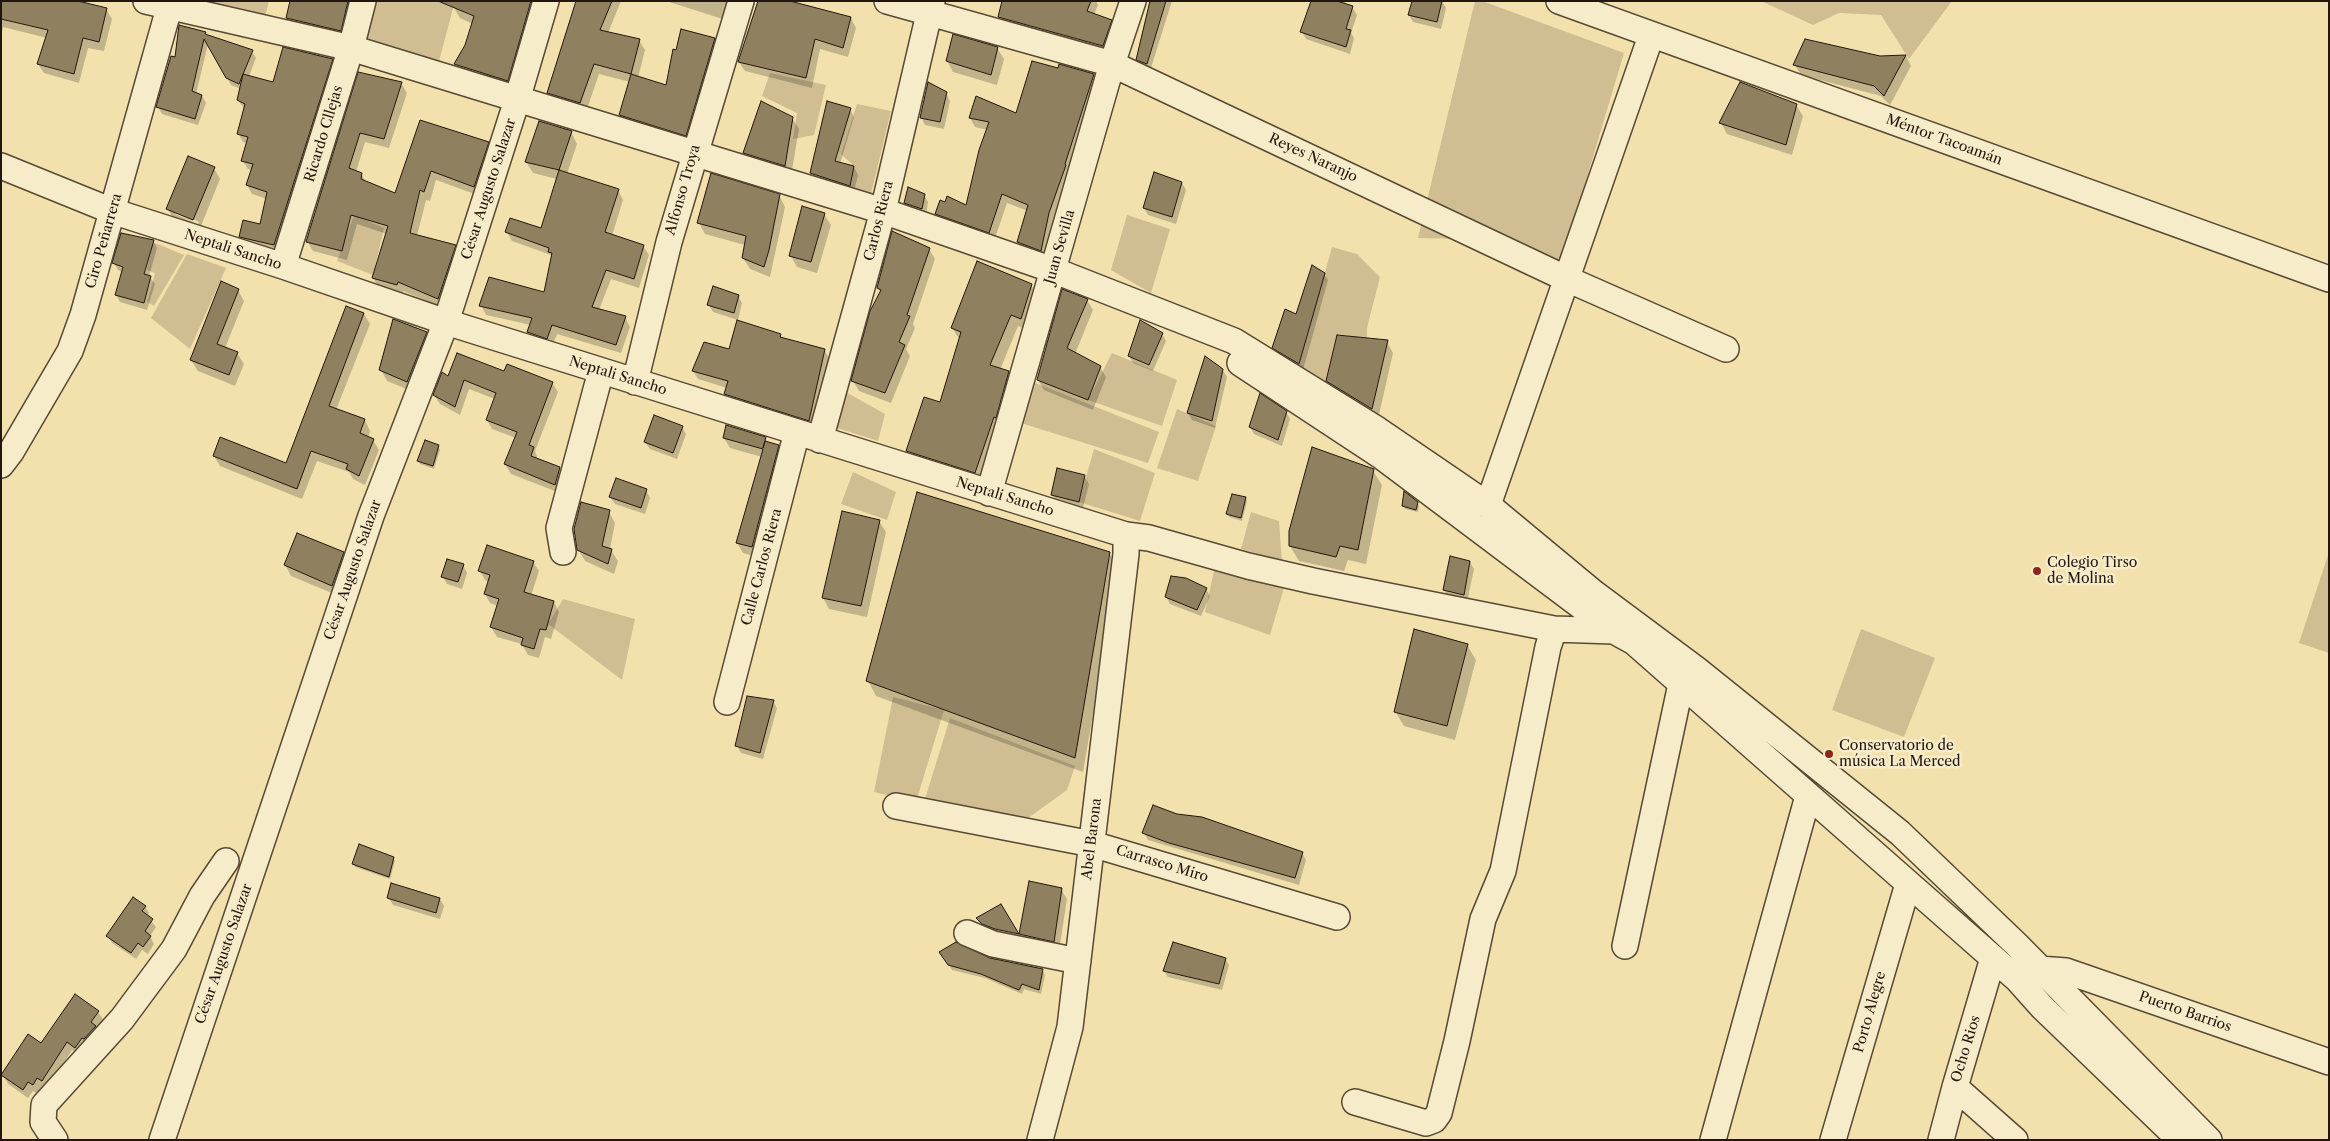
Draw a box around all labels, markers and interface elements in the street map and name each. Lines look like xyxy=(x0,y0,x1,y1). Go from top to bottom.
street label: Ricardo Cllejas xyxy=(301,84,347,184)
street label: Méntor Tacoamán xyxy=(1884,111,2004,169)
street label: César Augusto Salazar xyxy=(458,116,520,262)
street label: Reyes Naranjo xyxy=(1266,130,1360,186)
street label: Alfonso Troya xyxy=(662,143,704,237)
street label: Carlos Riera xyxy=(861,179,897,263)
street label: Ciro Peñarrera xyxy=(82,191,126,291)
street label: Juan Sevilla xyxy=(1041,208,1079,286)
street label: Neptali Sancho xyxy=(182,226,284,274)
street label: Neptali Sancho xyxy=(567,353,669,399)
street label: Neptali Sancho xyxy=(954,474,1056,520)
street label: César Augusto Salazar xyxy=(321,498,385,642)
street label: Calle Carlos Riera xyxy=(738,507,786,627)
place label: Colegio Tirso de Molina xyxy=(2047,555,2137,588)
marker: Colegio Tirso de Molina xyxy=(2031,565,2043,577)
place label: Conservatorio de música La Merced xyxy=(1839,738,1961,770)
marker: Conservatorio de música La Merced xyxy=(1823,748,1835,760)
street label: Abel Barona xyxy=(1079,797,1105,881)
street label: Carrasco Miro xyxy=(1114,842,1210,886)
street label: César Augusto Salazar xyxy=(192,882,256,1026)
street label: Porto Alegre xyxy=(1850,969,1890,1055)
street label: Puerto Barrios xyxy=(2137,988,2233,1036)
street label: Ocho Rios xyxy=(1948,1013,1984,1085)

